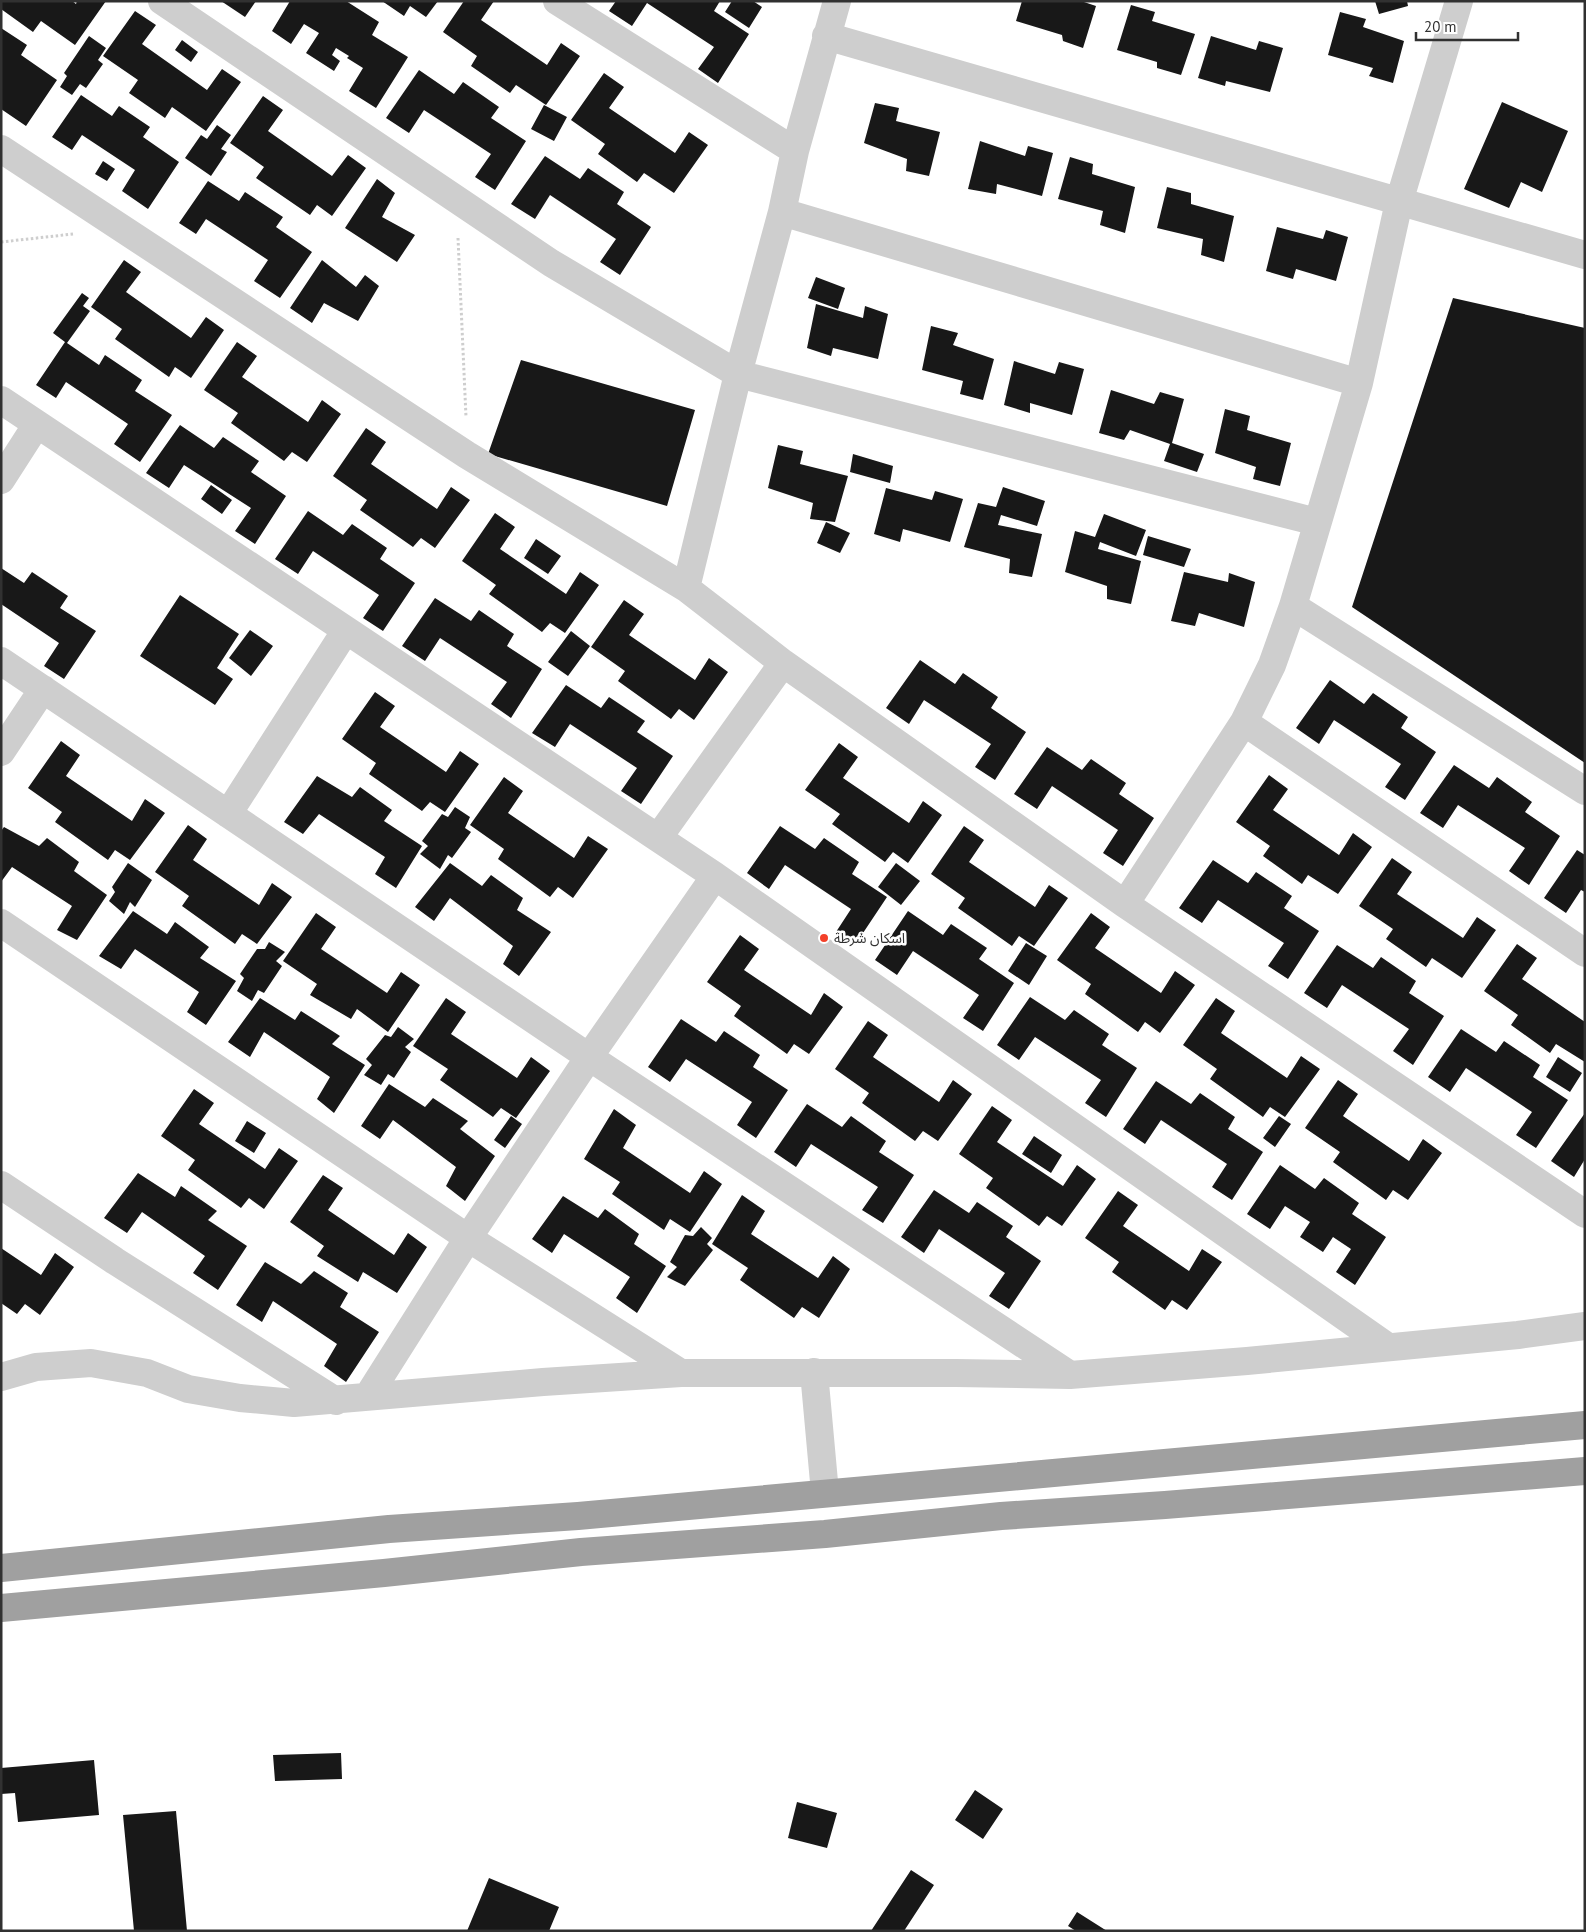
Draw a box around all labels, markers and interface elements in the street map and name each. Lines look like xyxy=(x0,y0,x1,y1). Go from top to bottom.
scale bar xyxy=(1416,10,1518,42)
text: 20 m xyxy=(1424,17,1457,36)
place label: اسكان شرطة xyxy=(834,929,905,947)
marker: اسكان شرطة xyxy=(818,932,830,944)

